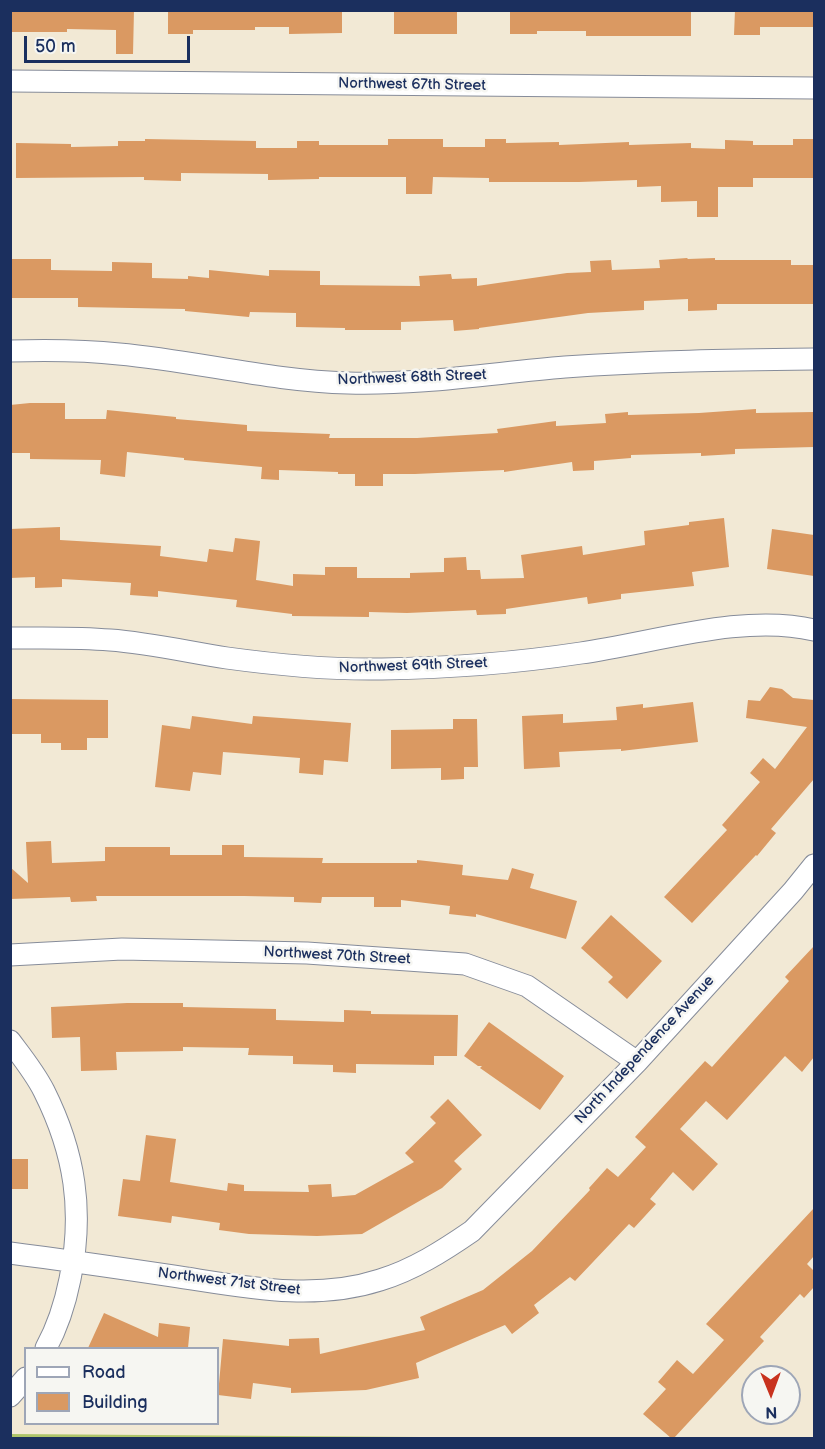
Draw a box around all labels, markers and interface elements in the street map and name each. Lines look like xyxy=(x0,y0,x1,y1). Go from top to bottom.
scale bar xyxy=(27,24,194,62)
text: 50 m xyxy=(35,36,76,57)
street label: Northwest 67th Street xyxy=(338,75,486,95)
street label: Northwest 68th Street xyxy=(337,366,487,390)
street label: Northwest 69th Street xyxy=(338,654,488,678)
street label: Northwest 70th Street xyxy=(263,943,411,969)
street label: North Independence Avenue xyxy=(572,972,718,1128)
street label: Northwest 71st Street xyxy=(157,1264,301,1300)
legend xyxy=(24,1347,219,1425)
text: Road xyxy=(82,1362,126,1383)
north arrow xyxy=(741,1365,801,1425)
text: Building xyxy=(82,1392,148,1413)
text: N xyxy=(765,1402,777,1421)

